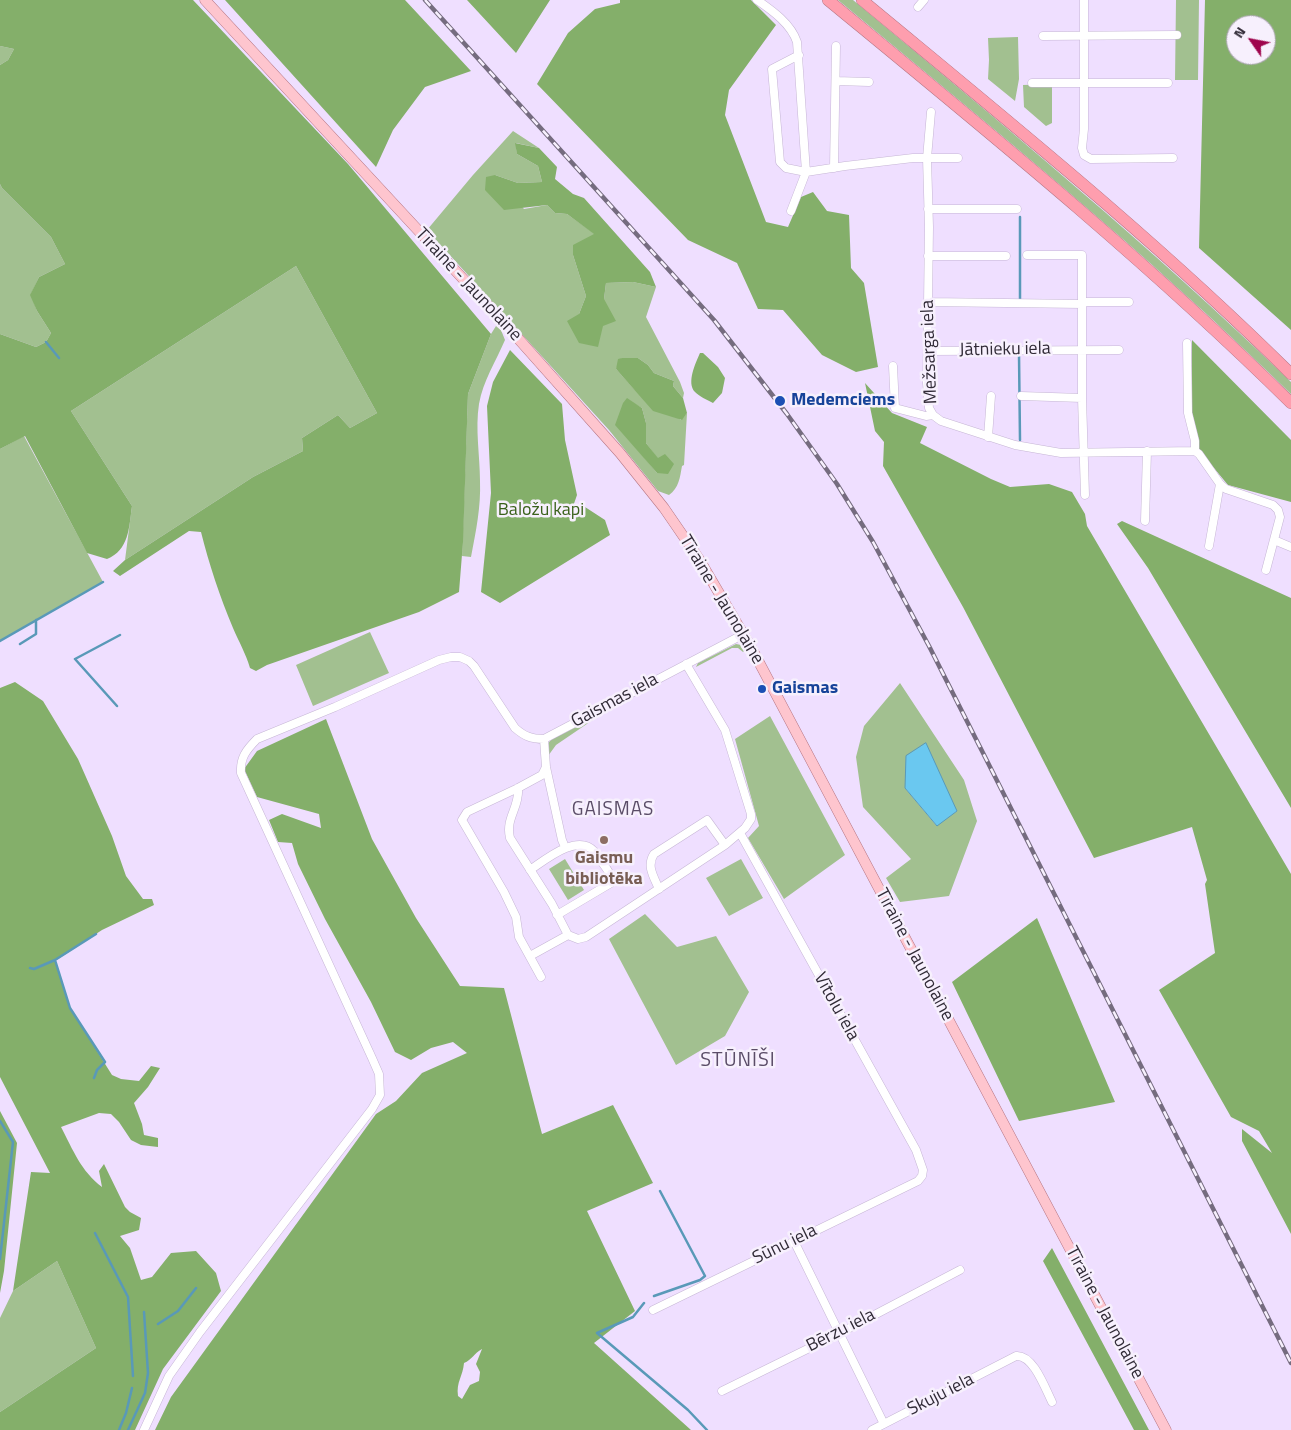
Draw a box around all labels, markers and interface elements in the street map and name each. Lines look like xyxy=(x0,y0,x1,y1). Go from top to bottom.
north arrow xyxy=(1226,15,1276,65)
text: N xyxy=(1227,22,1250,42)
street label: Tīraine - Jaunolaine xyxy=(410,224,526,346)
street label: Mežsarga iela xyxy=(917,300,943,404)
street label: Jātnieku iela xyxy=(959,338,1051,362)
place label: Medemciems xyxy=(791,390,895,412)
marker: Medemciems xyxy=(773,394,787,408)
park label: Baložu kapi xyxy=(498,500,584,522)
street label: Tīraine - Jaunolaine xyxy=(674,532,768,668)
street label: Gaismas iela xyxy=(568,669,662,733)
place label: Gaismas xyxy=(772,678,838,700)
marker: Gaismas xyxy=(756,683,768,695)
district label: GAISMAS xyxy=(571,799,655,821)
marker: Gaismu bibliotēka xyxy=(598,834,610,846)
place label: Gaismu bibliotēka xyxy=(565,848,643,891)
street label: Tīraine - Jaunolaine xyxy=(870,885,958,1025)
street label: Vītolu iela xyxy=(808,969,864,1045)
district label: STŪNĪŠI xyxy=(699,1049,777,1073)
street label: Sūnu iela xyxy=(749,1220,821,1270)
street label: Tīraine - Jaunolaine xyxy=(1060,1243,1148,1383)
street label: Bērzu iela xyxy=(803,1305,879,1357)
street label: Skuju iela xyxy=(904,1369,978,1421)

